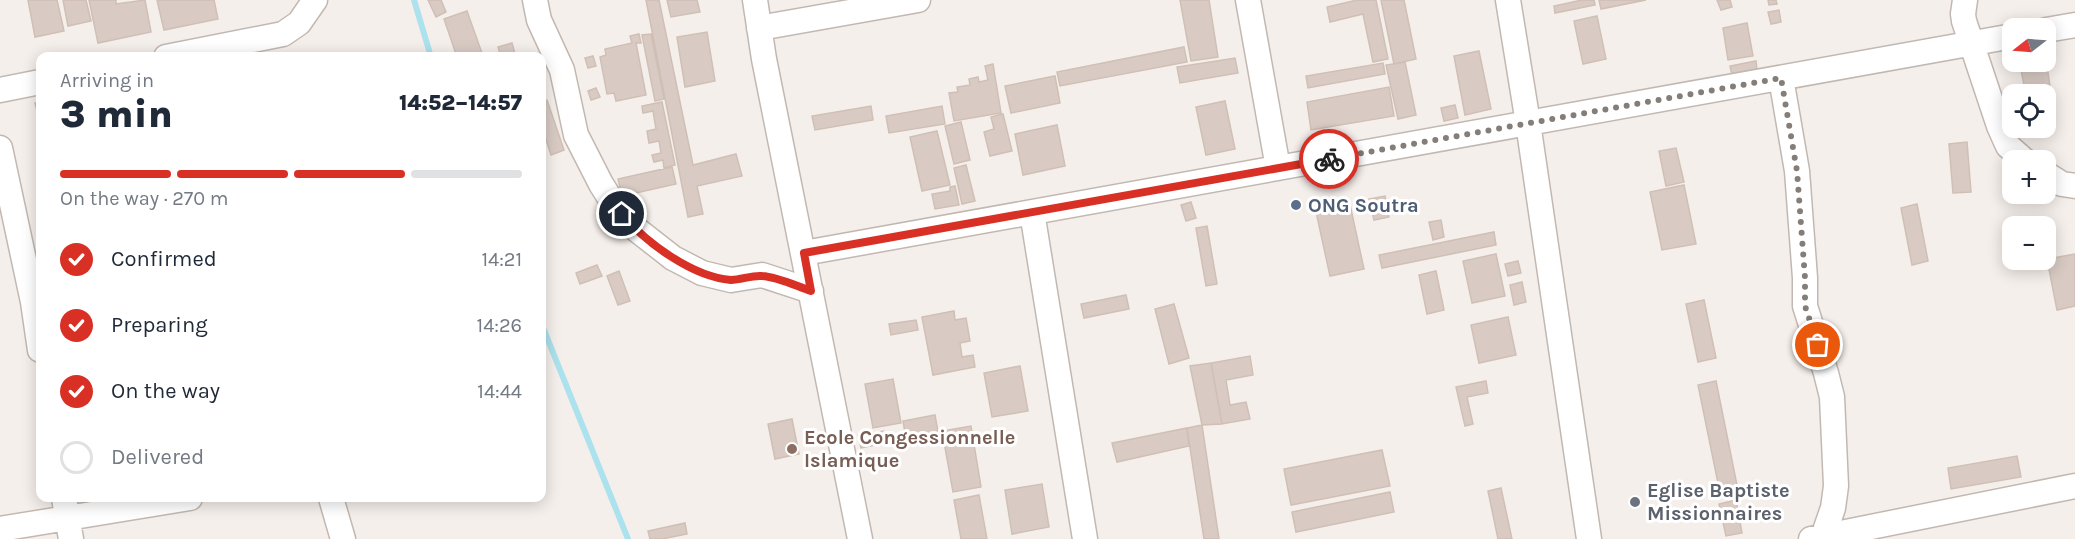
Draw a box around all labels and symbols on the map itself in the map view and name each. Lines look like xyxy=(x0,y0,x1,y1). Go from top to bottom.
north arrow xyxy=(2002,18,2056,72)
courier xyxy=(1299,129,1359,189)
pin xyxy=(596,188,647,239)
place label: ONG Soutra xyxy=(1308,194,1419,217)
marker: ONG Soutra xyxy=(1289,198,1303,212)
pin xyxy=(1792,319,1843,370)
place label: Ecole Congessionnelle Islamique xyxy=(804,426,1015,472)
marker: Ecole Congessionnelle Islamique xyxy=(785,442,799,456)
place label: Eglise Baptiste Missionnaires xyxy=(1647,479,1790,525)
marker: Eglise Baptiste Missionnaires xyxy=(1628,495,1642,509)

